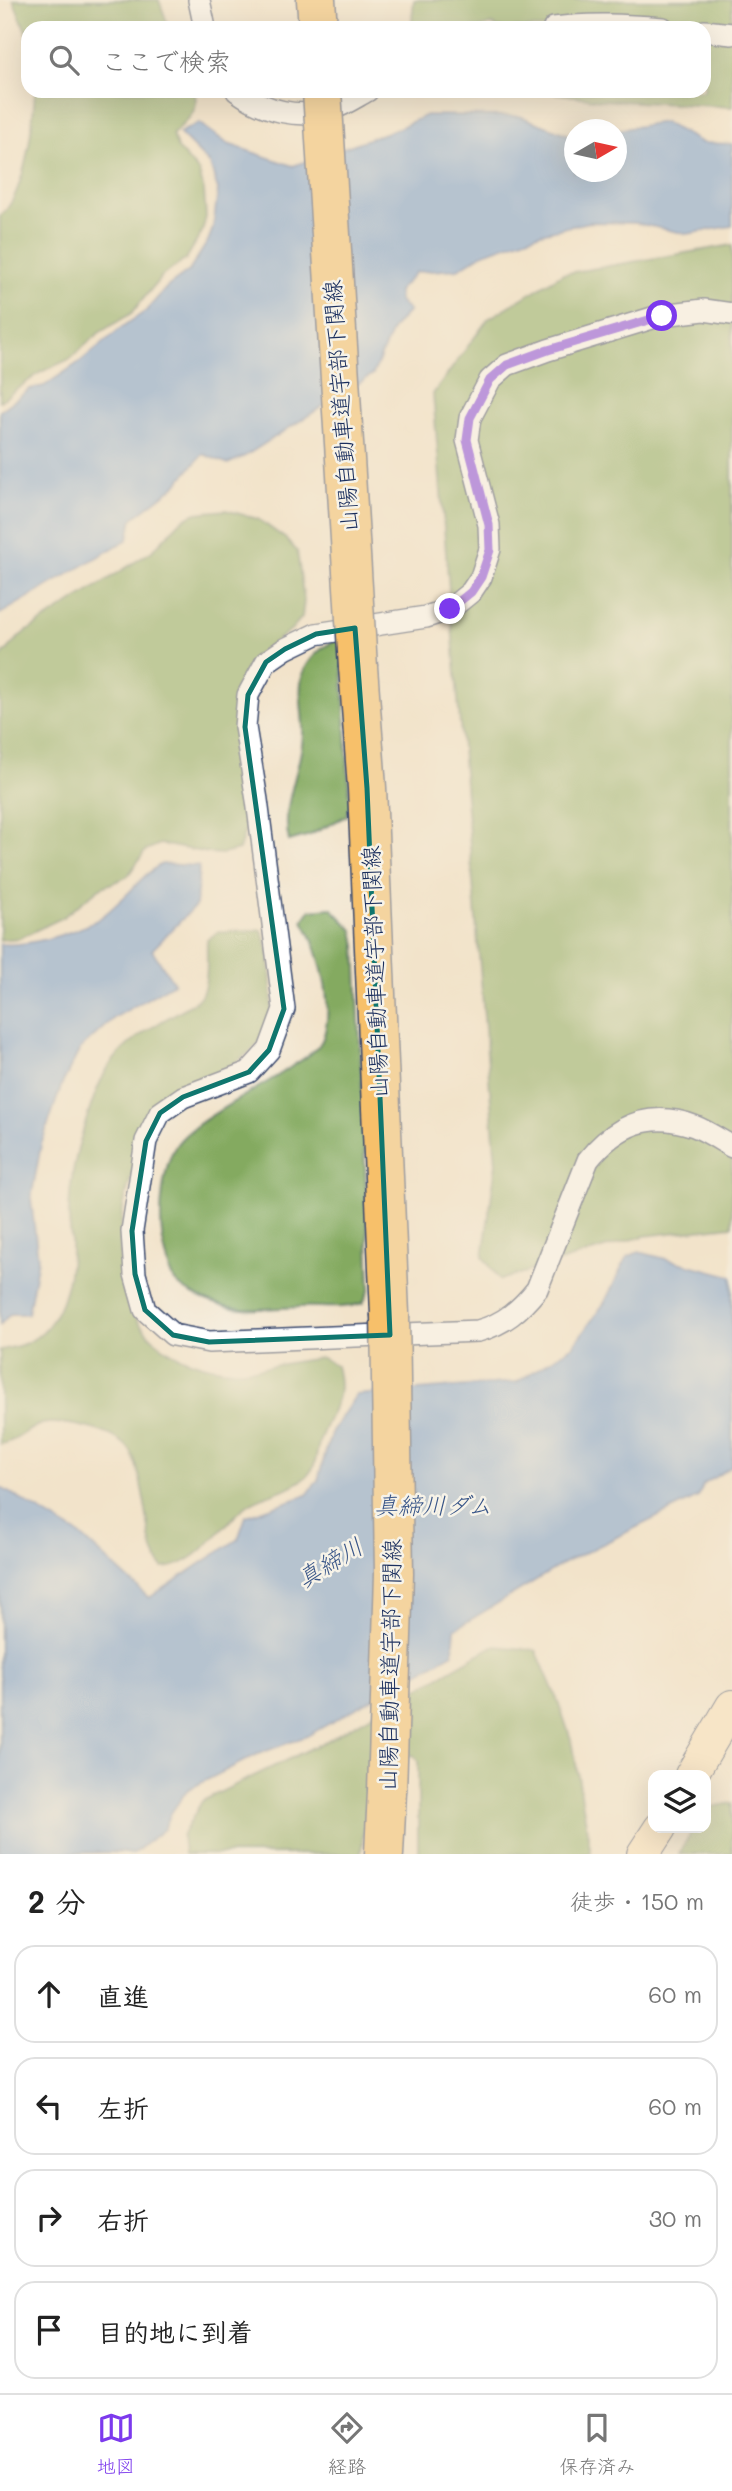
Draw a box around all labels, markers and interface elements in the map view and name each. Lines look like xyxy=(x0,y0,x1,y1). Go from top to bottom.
search box xyxy=(21,21,711,98)
icon: search xyxy=(45,41,83,79)
text: ここで検索 xyxy=(101,44,231,78)
north arrow xyxy=(564,119,627,182)
street label: 山陽自動車道宇部下関線 xyxy=(316,279,364,533)
route start xyxy=(646,300,677,331)
route end xyxy=(434,593,465,624)
street label: 山陽自動車道宇部下関線 xyxy=(355,845,393,1099)
water label: 真締川ダム xyxy=(374,1489,492,1520)
water label: 真締川 xyxy=(290,1530,368,1594)
street label: 山陽自動車道宇部下関線 xyxy=(372,1538,406,1792)
map controls xyxy=(648,1770,711,1833)
button: layers xyxy=(648,1770,711,1833)
text: 2 分 xyxy=(28,1881,86,1921)
text: 徒歩 · 150 m xyxy=(570,1886,704,1916)
icon: ahead xyxy=(30,1975,68,2013)
text: 直進 xyxy=(97,1979,149,2013)
text: 60 m xyxy=(648,1979,702,2009)
icon: left xyxy=(30,2087,68,2125)
text: 左折 xyxy=(97,2091,149,2125)
text: 60 m xyxy=(648,2091,702,2121)
icon: right xyxy=(30,2199,68,2237)
text: 右折 xyxy=(97,2203,149,2237)
text: 30 m xyxy=(649,2203,702,2233)
icon: arrive xyxy=(30,2311,68,2349)
text: 目的地に到着 xyxy=(97,2315,253,2349)
tab: 地図 xyxy=(97,2409,135,2478)
tab: 経路 xyxy=(328,2409,366,2478)
tab: 保存済み xyxy=(559,2409,635,2478)

